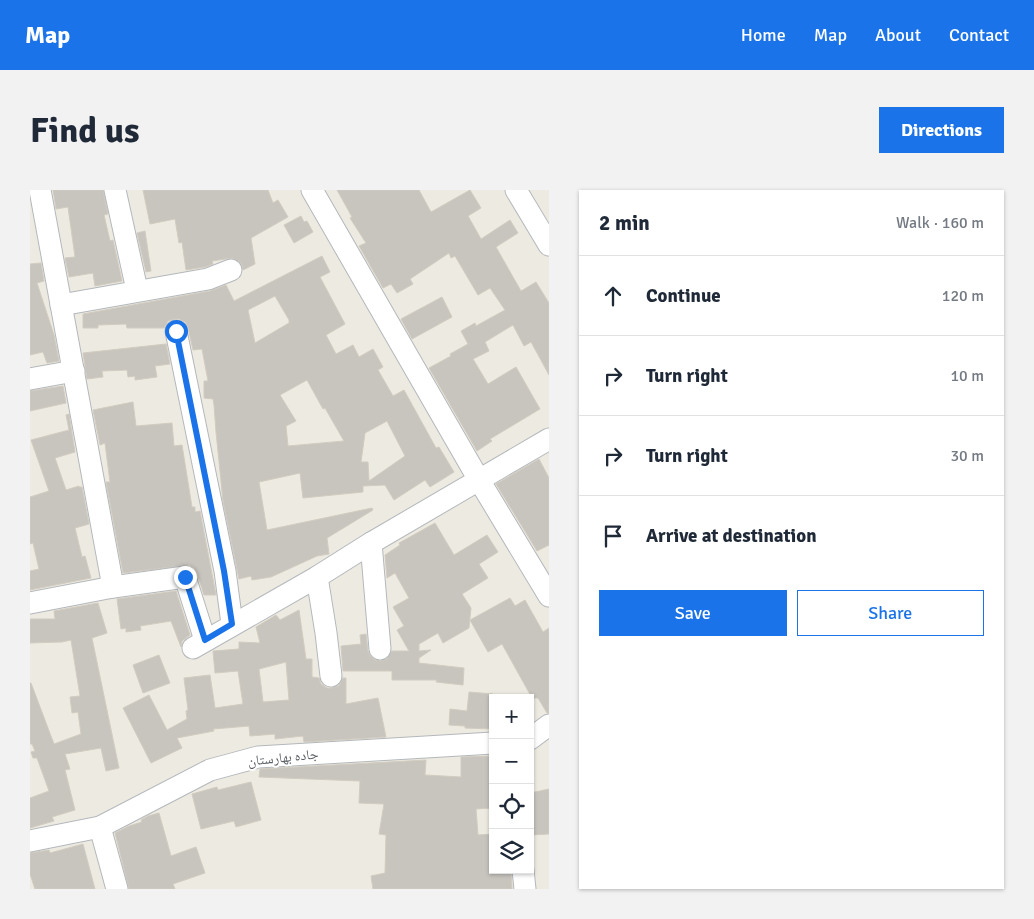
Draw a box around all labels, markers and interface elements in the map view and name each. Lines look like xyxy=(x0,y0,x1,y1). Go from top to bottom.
text: Map xyxy=(25,20,70,50)
text: Home xyxy=(741,24,786,46)
text: Map xyxy=(814,24,847,46)
text: About xyxy=(875,24,921,46)
text: Contact xyxy=(949,24,1009,46)
button: Directions xyxy=(879,107,1004,153)
text: Find us xyxy=(30,109,140,152)
text: 2 min xyxy=(599,210,650,236)
text: Walk · 160 m xyxy=(896,213,984,233)
icon: ahead xyxy=(599,282,627,310)
text: Continue xyxy=(646,284,721,308)
text: 120 m xyxy=(942,286,984,306)
route start xyxy=(165,320,188,343)
icon: right xyxy=(599,362,627,390)
text: Turn right xyxy=(646,364,728,388)
text: 10 m xyxy=(950,366,984,386)
icon: right xyxy=(599,442,627,470)
text: Turn right xyxy=(646,444,728,468)
text: 30 m xyxy=(950,446,984,466)
icon: arrive xyxy=(599,522,627,550)
text: Arrive at destination xyxy=(646,524,817,548)
route end xyxy=(174,566,197,589)
button: Save xyxy=(599,590,787,636)
button: Share xyxy=(797,590,984,636)
map controls xyxy=(489,694,534,874)
button: + xyxy=(489,694,534,739)
button: − xyxy=(489,739,534,784)
street label: جاده بهارستان xyxy=(247,745,319,770)
button: locate xyxy=(489,784,534,829)
button: layers xyxy=(489,829,534,874)

